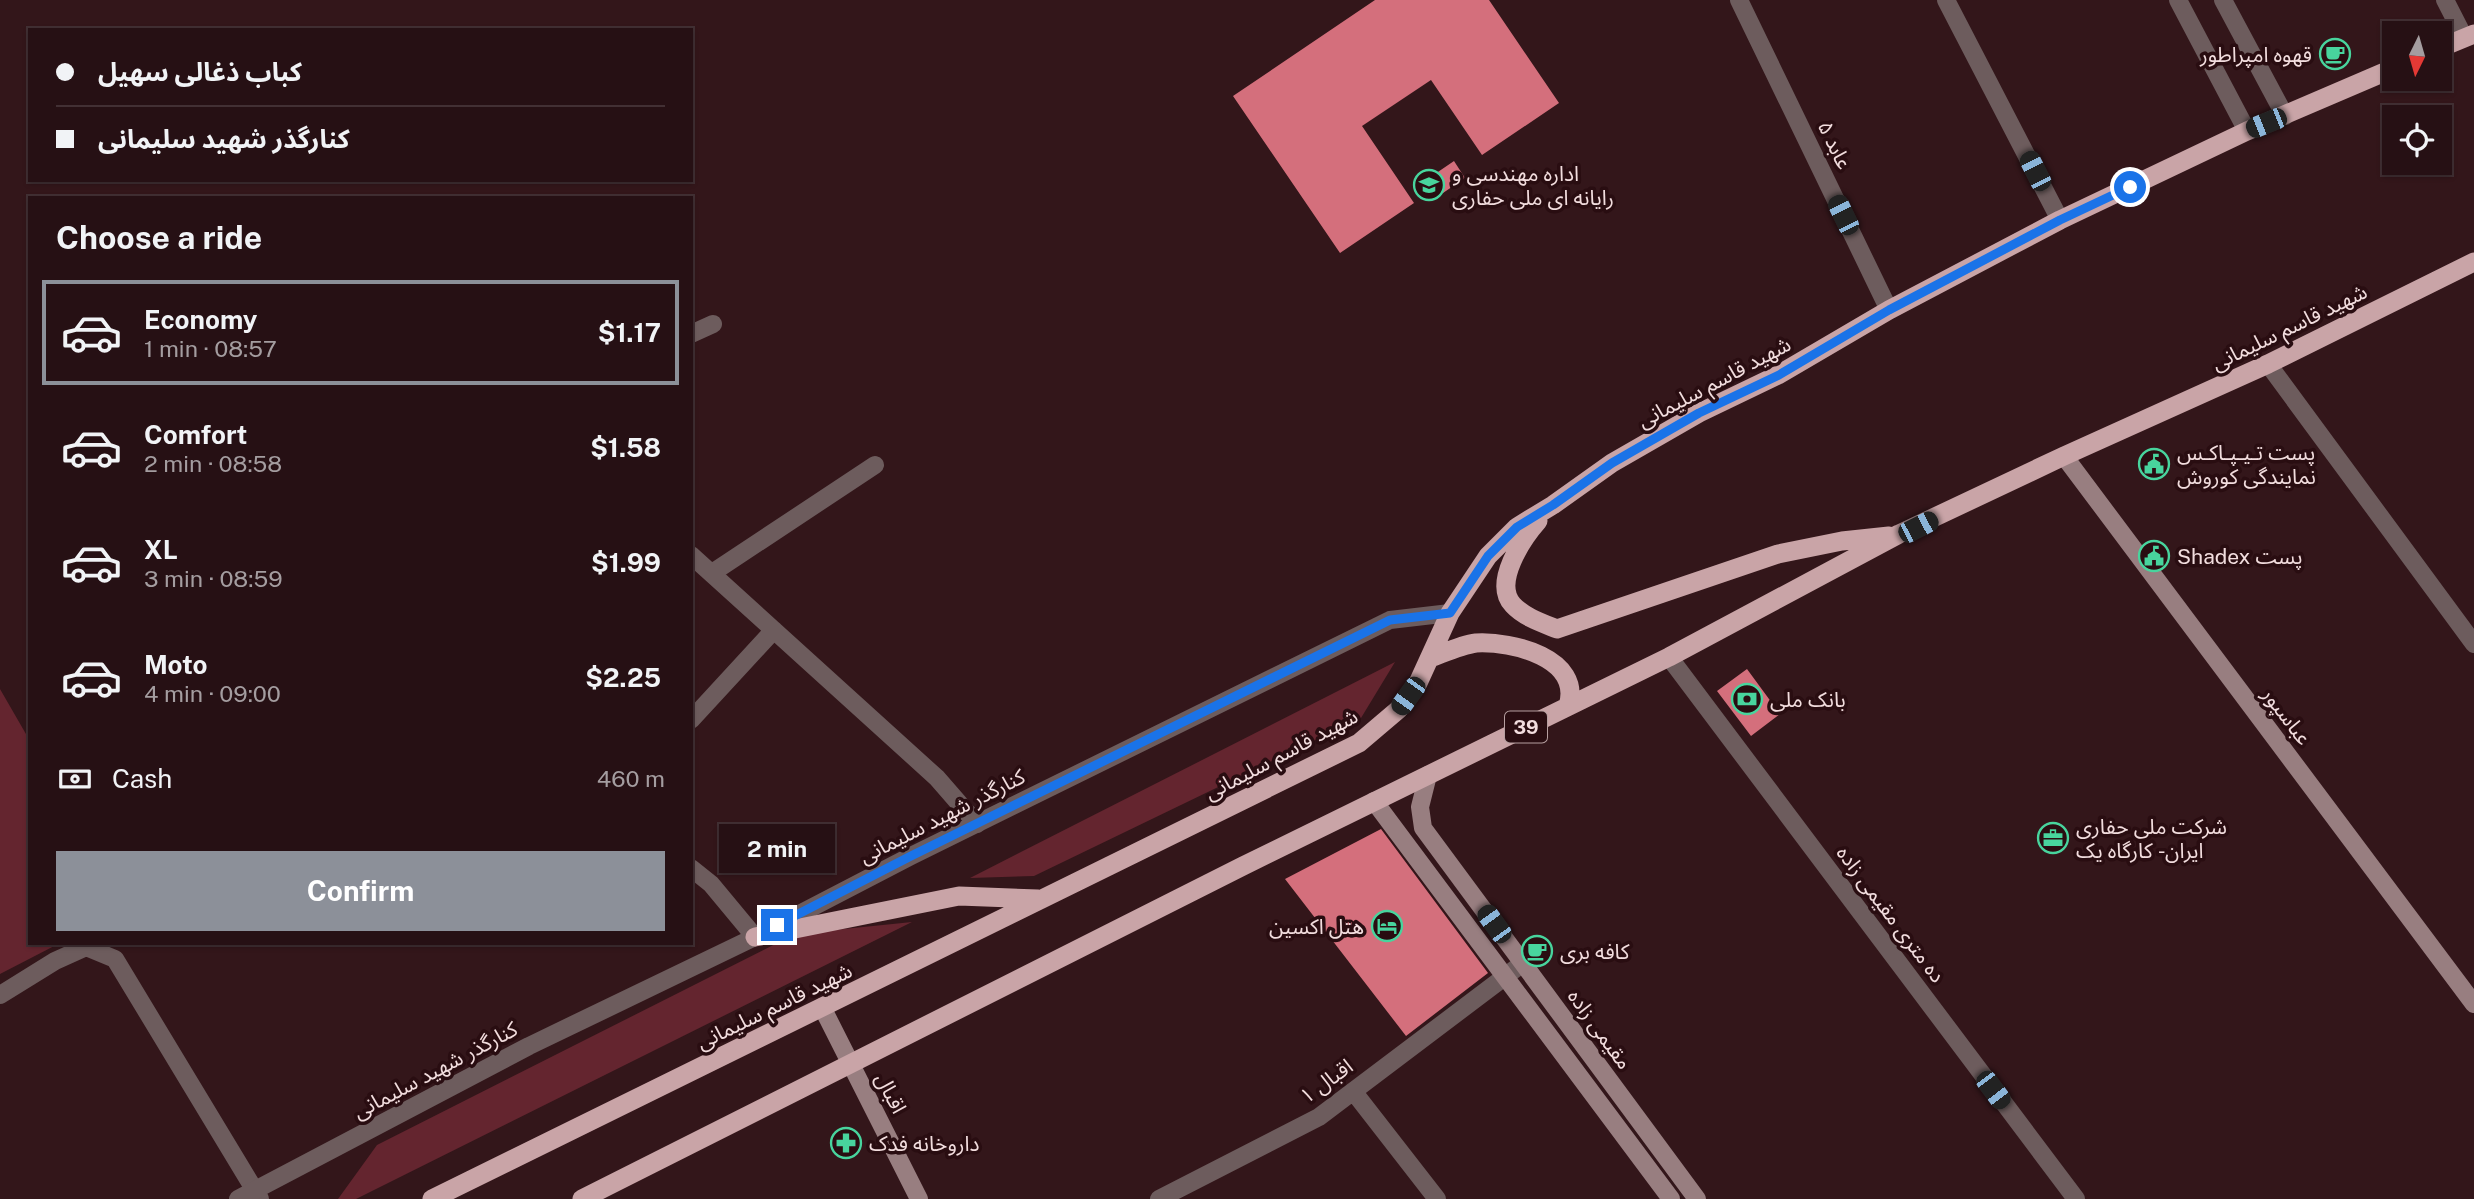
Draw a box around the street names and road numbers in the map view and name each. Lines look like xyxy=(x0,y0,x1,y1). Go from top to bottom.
street label: عابد ۵ xyxy=(1813,117,1857,173)
street label: شهید قاسم سلیمانی xyxy=(2207,278,2372,378)
street label: شهید قاسم سلیمانی xyxy=(1633,331,1796,436)
street label: عباسپور xyxy=(2256,681,2317,750)
street label: شهید قاسم سلیمانی xyxy=(1200,703,1363,808)
road number: 39 xyxy=(1505,712,1547,742)
street label: کنارگذر شهید سلیمانی xyxy=(855,763,1029,869)
street label: ده متری مقیمی زاده xyxy=(1832,841,1950,987)
street label: شهید قاسم سلیمانی xyxy=(692,957,857,1057)
street label: مقیمی زاده xyxy=(1563,984,1637,1074)
street label: کنارگذر شهید سلیمانی xyxy=(349,1016,522,1124)
street label: اقبال ۱ xyxy=(1295,1053,1357,1109)
street label: اقبال xyxy=(870,1068,912,1118)

